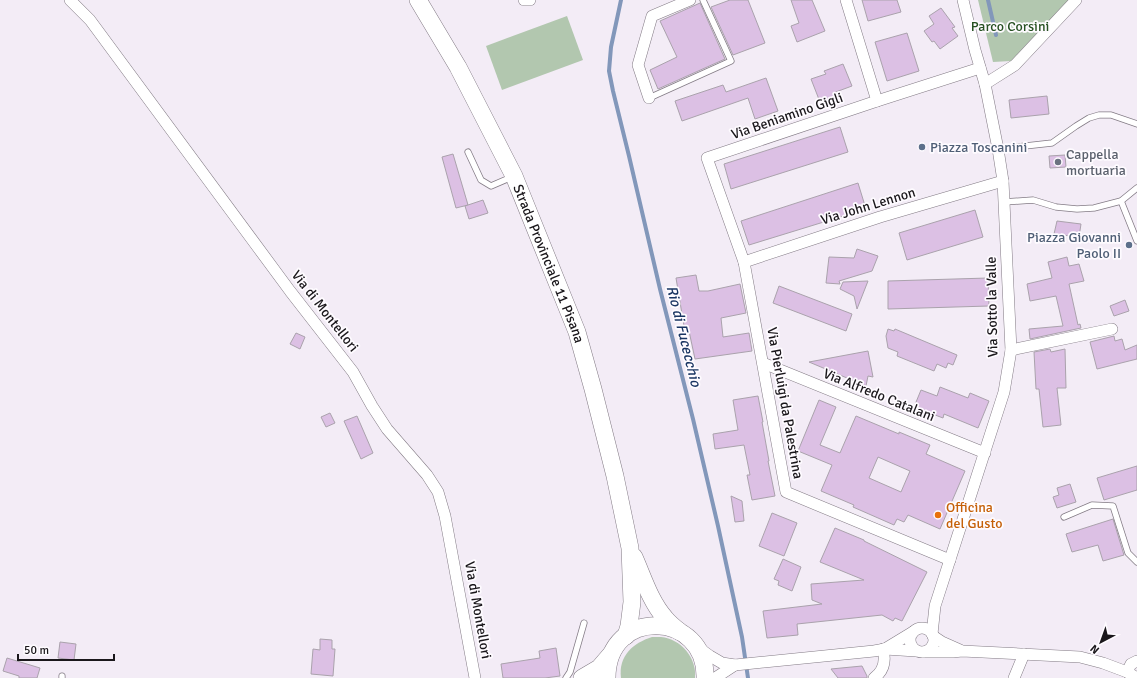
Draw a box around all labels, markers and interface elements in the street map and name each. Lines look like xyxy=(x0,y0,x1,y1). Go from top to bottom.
park label: Parco Corsini xyxy=(971,18,1049,35)
street label: Via Beniamino Gigli xyxy=(729,89,845,143)
place label: Piazza Toscanini xyxy=(930,139,1027,156)
marker: Piazza Toscanini xyxy=(917,142,927,152)
place label: Cappella mortuaria xyxy=(1066,146,1126,179)
marker: Cappella mortuaria xyxy=(1053,157,1063,167)
street label: Strada Provinciale 11 Pisana xyxy=(510,182,588,345)
street label: Via John Lennon xyxy=(819,184,917,228)
place label: Piazza Giovanni Paolo II xyxy=(1027,229,1121,262)
marker: Piazza Giovanni Paolo II xyxy=(1124,240,1134,250)
street label: Via Sotto la Valle xyxy=(983,256,1001,358)
street label: Via di Montellori xyxy=(288,267,362,355)
water label: Rio di Fucecchio xyxy=(663,284,706,390)
street label: Via Pierluigi da Palestrina xyxy=(763,326,807,480)
street label: Via Alfredo Catalani xyxy=(821,365,937,425)
place label: Officina del Gusto xyxy=(946,499,1002,532)
marker: Officina del Gusto xyxy=(933,510,943,520)
street label: Via di Montellori xyxy=(461,560,495,660)
north arrow xyxy=(1081,622,1121,662)
scale bar xyxy=(18,636,114,662)
text: N xyxy=(1088,642,1102,657)
text: 50 m xyxy=(24,643,49,658)

